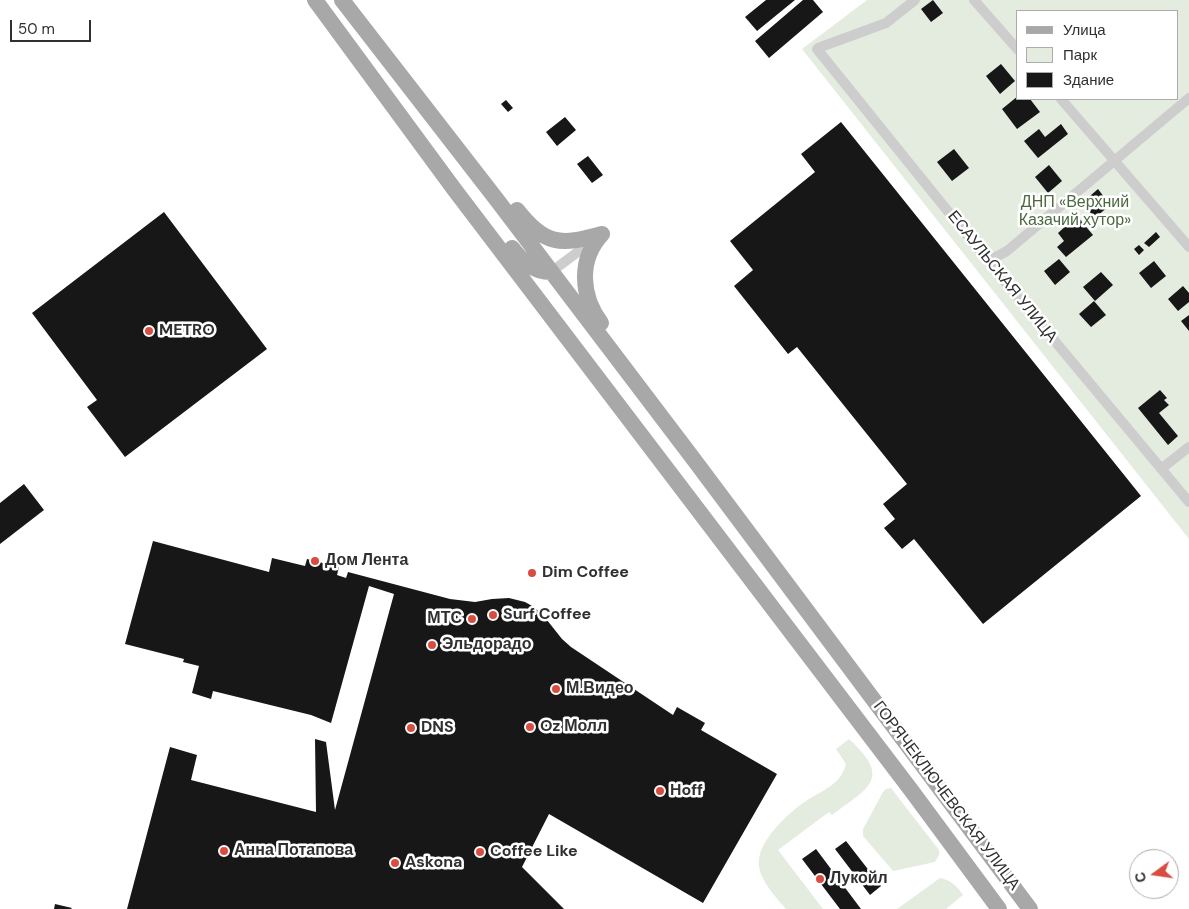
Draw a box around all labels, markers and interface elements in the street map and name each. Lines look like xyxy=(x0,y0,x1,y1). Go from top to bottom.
scale bar xyxy=(12,10,94,42)
legend xyxy=(1016,10,1179,100)
text: 50 m xyxy=(18,19,55,39)
text: Улица xyxy=(1063,20,1106,40)
text: Парк xyxy=(1063,45,1097,65)
text: Здание xyxy=(1063,70,1114,90)
park label: ДНП «Верхний Казачий хутор» xyxy=(1019,193,1131,231)
street label: ЕСАУЛЬСКАЯ УЛИЦА xyxy=(943,207,1061,347)
place label: METRO xyxy=(159,321,215,341)
marker: METRO xyxy=(143,325,155,337)
place label: Дом Лента xyxy=(325,551,408,571)
marker: Дом Лента xyxy=(309,555,321,567)
place label: Dim Coffee xyxy=(542,563,629,583)
marker: Dim Coffee xyxy=(526,567,538,579)
place label: Surf Coffee xyxy=(503,605,591,625)
place label: МТС xyxy=(427,609,462,629)
marker: Surf Coffee xyxy=(487,609,499,621)
marker: МТС xyxy=(466,613,478,625)
place label: Эльдорадо xyxy=(442,635,532,655)
marker: Эльдорадо xyxy=(426,639,438,651)
place label: М.Видео xyxy=(566,679,634,699)
marker: М.Видео xyxy=(550,683,562,695)
street label: ГОРЯЧЕКЛЮЧЕВСКАЯ УЛИЦА xyxy=(869,698,1023,894)
place label: Oz Молл xyxy=(540,717,607,737)
place label: DNS xyxy=(421,718,454,738)
marker: Oz Молл xyxy=(524,721,536,733)
marker: DNS xyxy=(405,722,417,734)
place label: Hoff xyxy=(670,781,703,801)
marker: Hoff xyxy=(654,785,666,797)
place label: Анна Потапова xyxy=(234,841,353,861)
place label: Coffee Like xyxy=(490,842,578,862)
marker: Анна Потапова xyxy=(218,845,230,857)
marker: Coffee Like xyxy=(474,846,486,858)
north arrow xyxy=(1129,849,1179,899)
place label: Askona xyxy=(405,853,462,873)
marker: Askona xyxy=(389,857,401,869)
place label: Лукойл xyxy=(830,869,888,889)
text: С xyxy=(1130,870,1150,884)
marker: Лукойл xyxy=(814,873,826,885)

